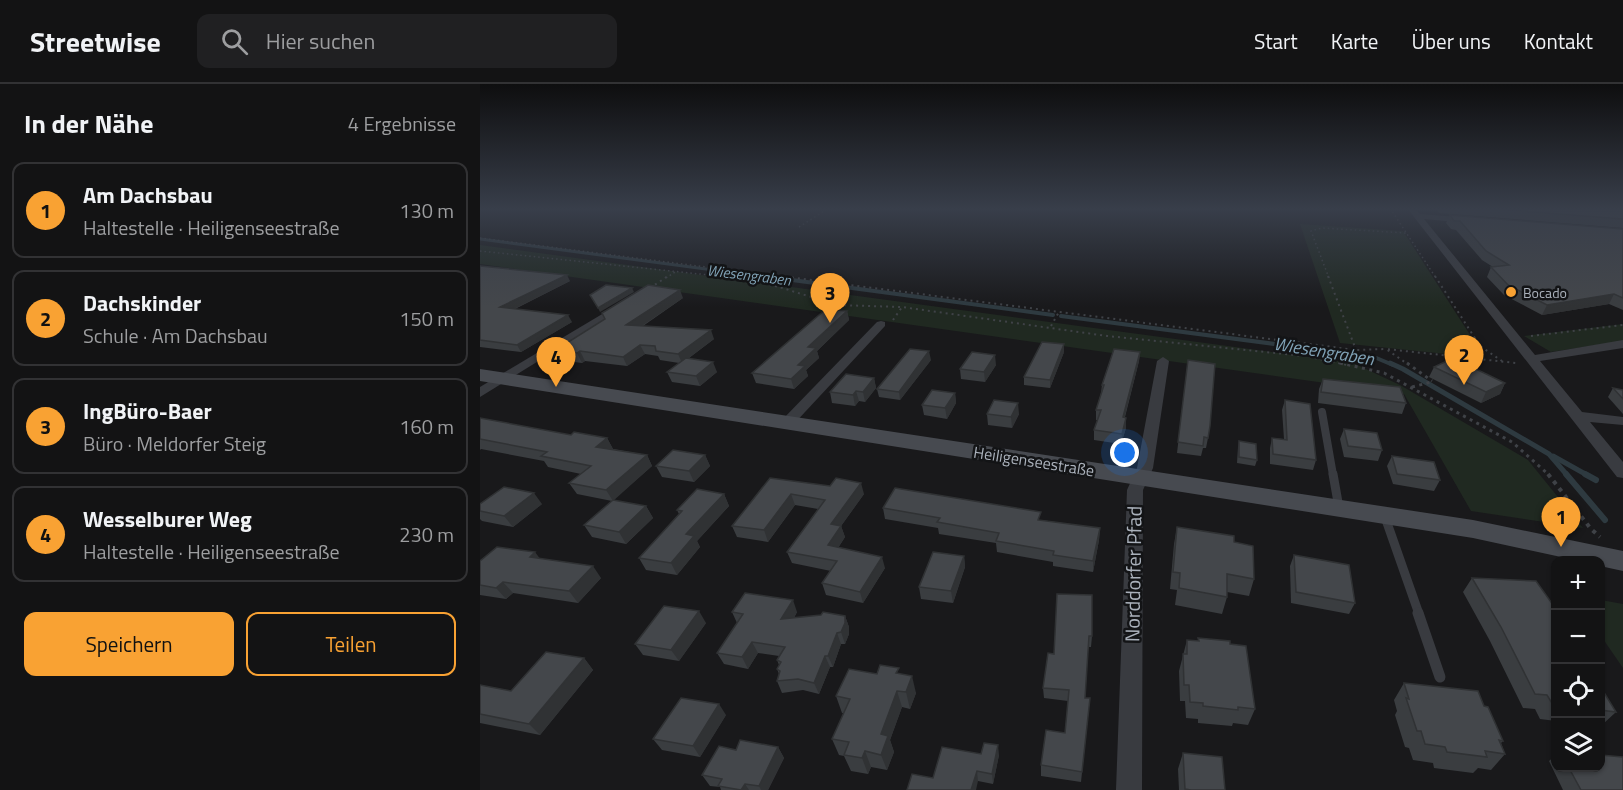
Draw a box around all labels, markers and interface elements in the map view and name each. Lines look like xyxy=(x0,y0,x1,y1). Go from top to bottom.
search box xyxy=(197,14,617,68)
text: Streetwise xyxy=(30,20,161,63)
text: Hier suchen xyxy=(266,24,375,58)
icon: search xyxy=(218,25,251,58)
text: Start xyxy=(1254,25,1298,57)
text: Karte xyxy=(1331,25,1378,57)
text: Über uns xyxy=(1411,25,1491,57)
text: Kontakt xyxy=(1524,25,1593,57)
text: In der Nähe xyxy=(24,104,153,143)
text: 4 Ergebnisse xyxy=(348,108,456,139)
text: Am Dachsbau xyxy=(83,178,213,212)
text: 1 xyxy=(40,195,51,226)
text: 130 m xyxy=(399,195,454,226)
text: Haltestelle · Heiligenseestraße xyxy=(83,212,340,243)
water label: Wiesengraben xyxy=(706,258,793,292)
pin: 3 xyxy=(810,274,850,323)
place label: Bocado xyxy=(1523,282,1567,303)
marker: Bocado xyxy=(1504,285,1518,299)
text: Dachskinder xyxy=(83,286,201,320)
text: 2 xyxy=(40,303,51,334)
text: 150 m xyxy=(399,303,454,334)
text: Schule · Am Dachsbau xyxy=(83,320,268,351)
water label: Wiesengraben xyxy=(1272,330,1377,372)
pin: 2 xyxy=(1444,336,1484,385)
pin: 4 xyxy=(536,338,576,387)
text: IngBüro-Baer xyxy=(83,394,212,428)
text: 3 xyxy=(40,411,51,442)
text: 160 m xyxy=(399,411,454,442)
text: Büro · Meldorfer Steig xyxy=(83,428,266,459)
your location xyxy=(1110,438,1139,467)
street label: Heiligenseestraße xyxy=(972,440,1096,482)
pin: 1 xyxy=(1542,498,1580,547)
text: Wesselburer Weg xyxy=(83,502,252,536)
street label: Norddorfer Pfad xyxy=(1116,506,1150,642)
text: 4 xyxy=(40,519,51,550)
text: 230 m xyxy=(399,519,454,550)
text: Haltestelle · Heiligenseestraße xyxy=(83,536,340,567)
map controls xyxy=(1551,556,1605,772)
button: + xyxy=(1551,556,1605,610)
button: − xyxy=(1551,610,1605,664)
button: Speichern xyxy=(24,612,234,676)
button: Teilen xyxy=(246,612,456,676)
button: locate xyxy=(1551,664,1605,718)
button: layers xyxy=(1551,718,1605,772)

